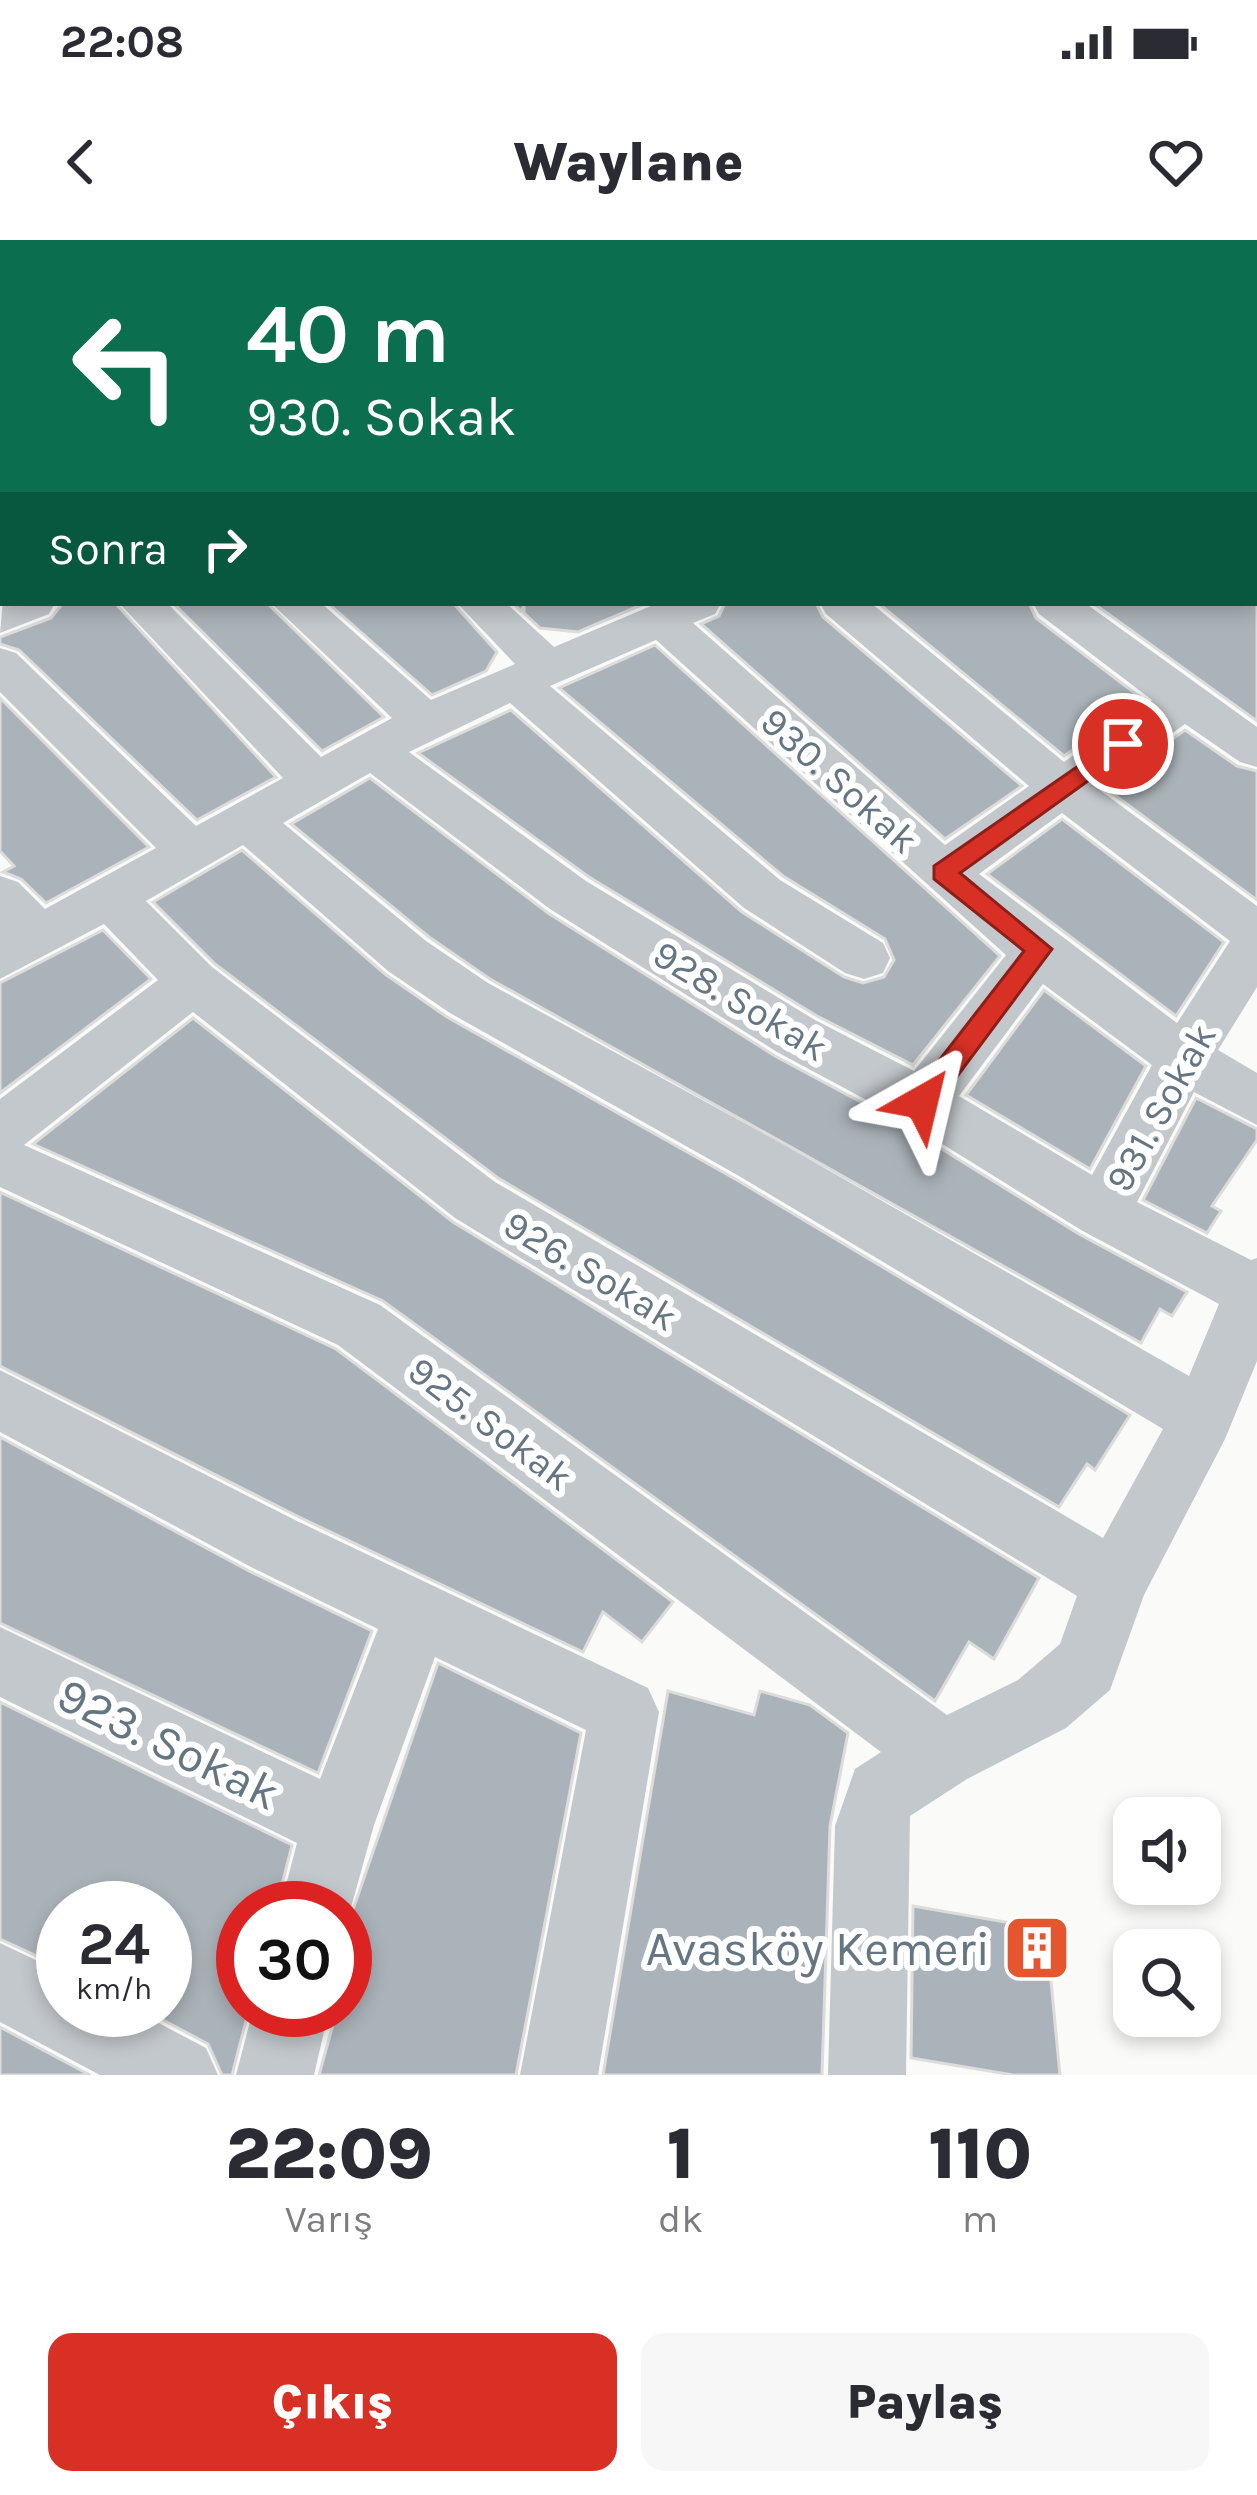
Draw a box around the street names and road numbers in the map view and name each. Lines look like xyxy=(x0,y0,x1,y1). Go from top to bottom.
street label: 930. Sokak xyxy=(751,698,927,863)
street label: 928. Sokak xyxy=(645,931,836,1071)
street label: 931. Sokak xyxy=(1096,1015,1226,1200)
street label: 926. Sokak xyxy=(495,1201,686,1341)
street label: 925. Sokak xyxy=(399,1347,582,1500)
street label: 923. Sokak xyxy=(49,1666,289,1822)

